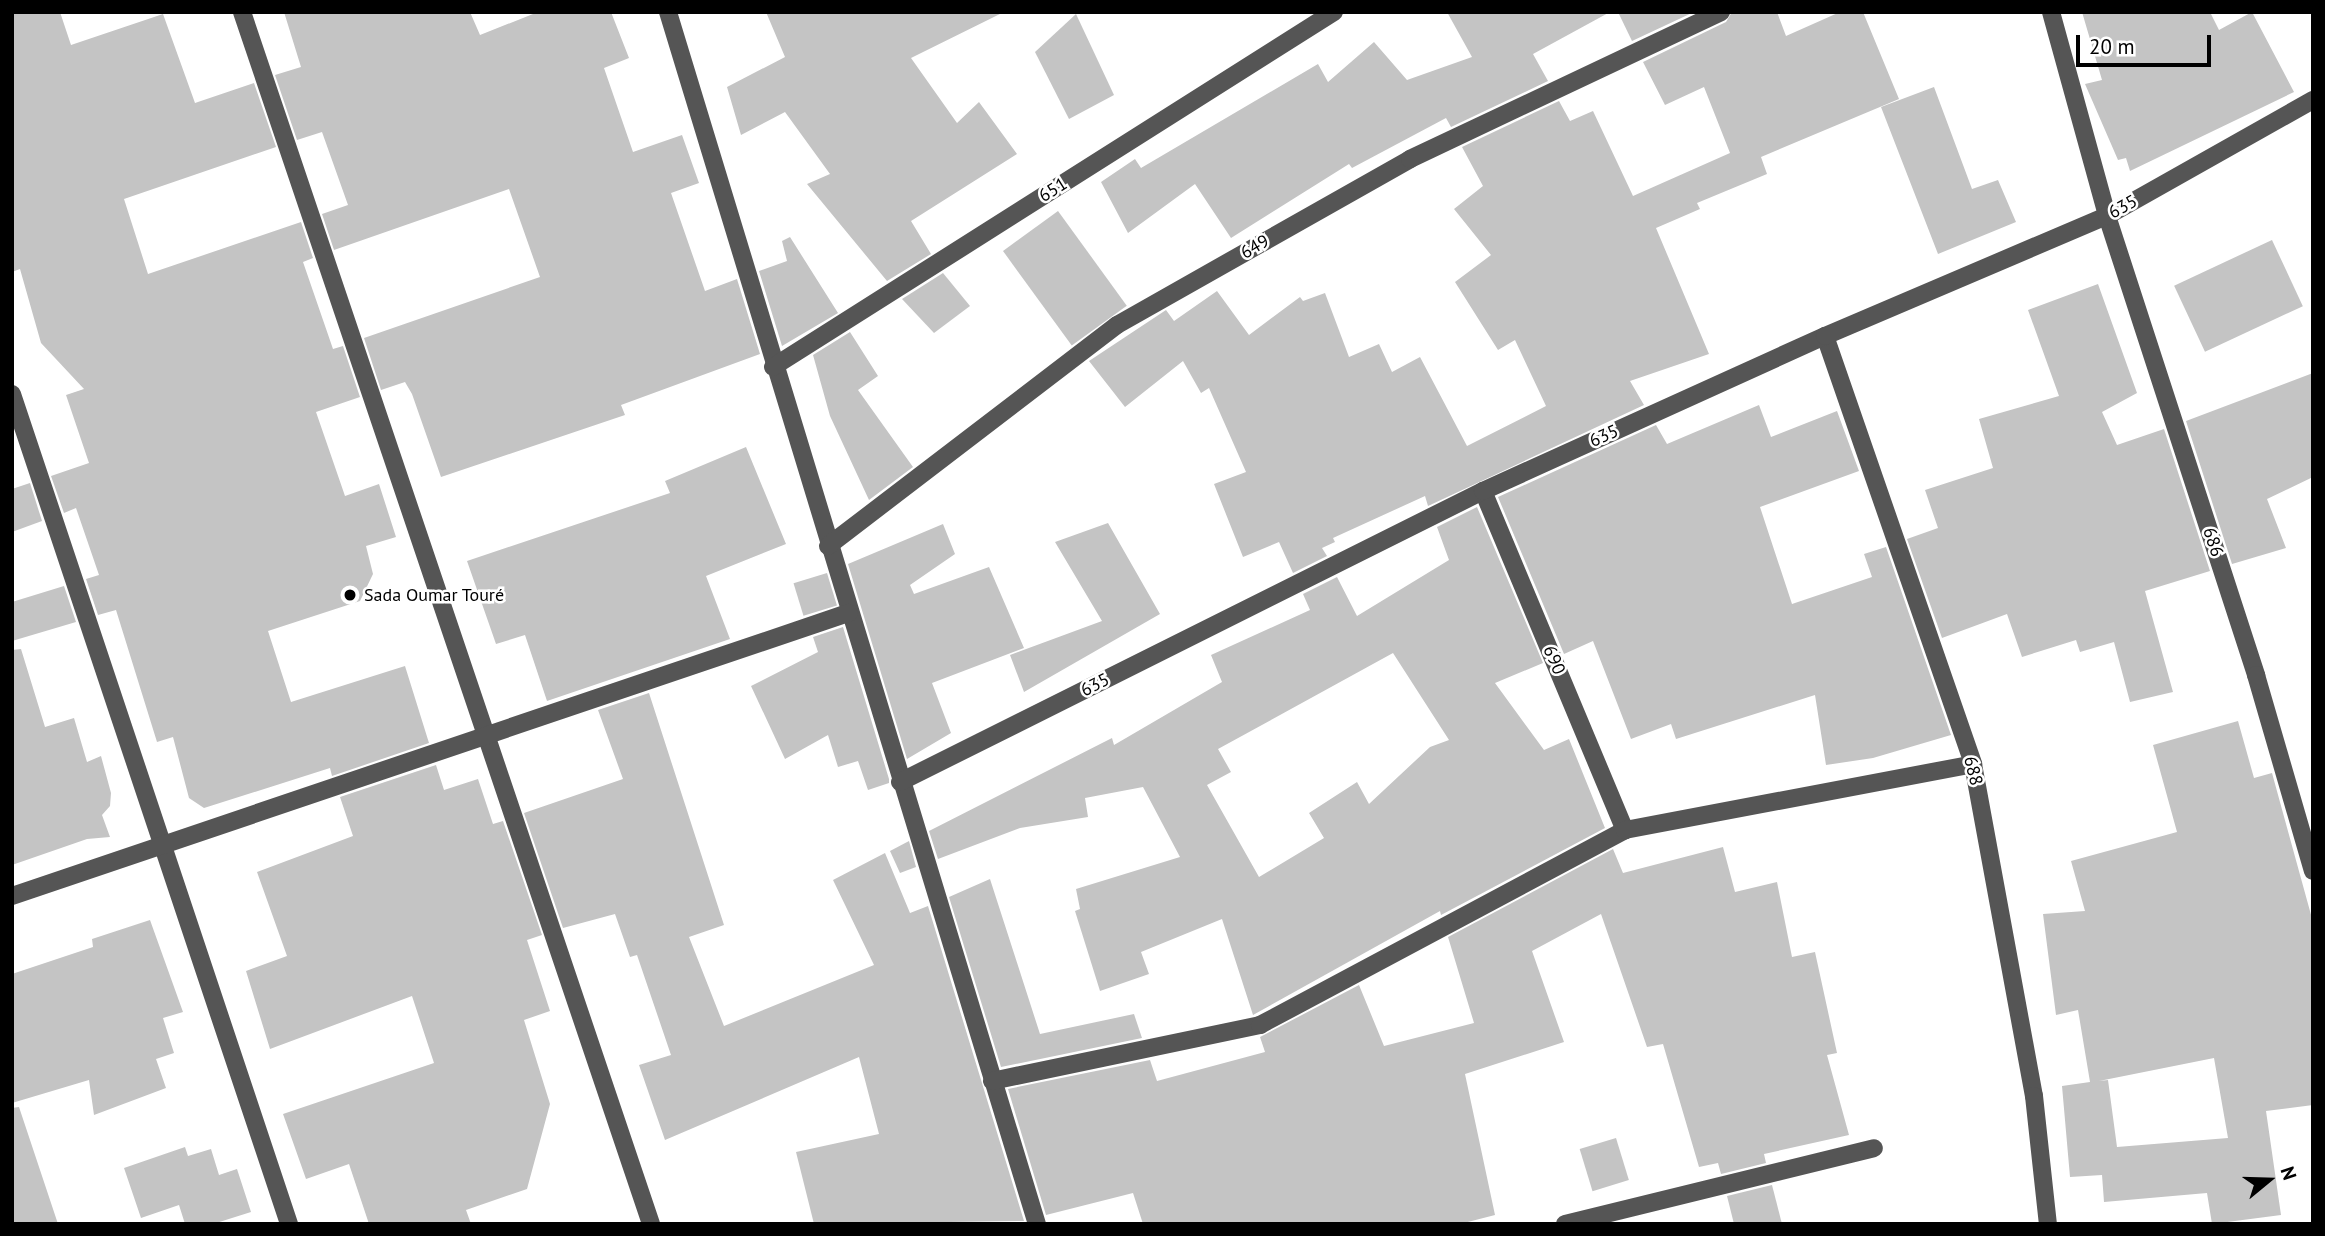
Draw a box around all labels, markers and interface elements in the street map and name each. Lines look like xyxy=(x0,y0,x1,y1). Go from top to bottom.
scale bar xyxy=(2080,21,2215,65)
text: 20 m xyxy=(2089,33,2135,60)
street label: 651 xyxy=(1035,173,1071,207)
street label: 635 xyxy=(2105,190,2141,224)
street label: 649 xyxy=(1237,230,1273,264)
street label: 635 xyxy=(1586,420,1622,452)
street label: 686 xyxy=(2198,525,2228,559)
place label: Sada Oumar Touré xyxy=(364,584,505,606)
marker: Sada Oumar Touré xyxy=(342,587,358,603)
street label: 690 xyxy=(1538,642,1570,678)
street label: 635 xyxy=(1077,669,1113,701)
street label: 688 xyxy=(1959,754,1987,788)
north arrow xyxy=(2234,1145,2304,1215)
text: N xyxy=(2275,1163,2302,1183)

